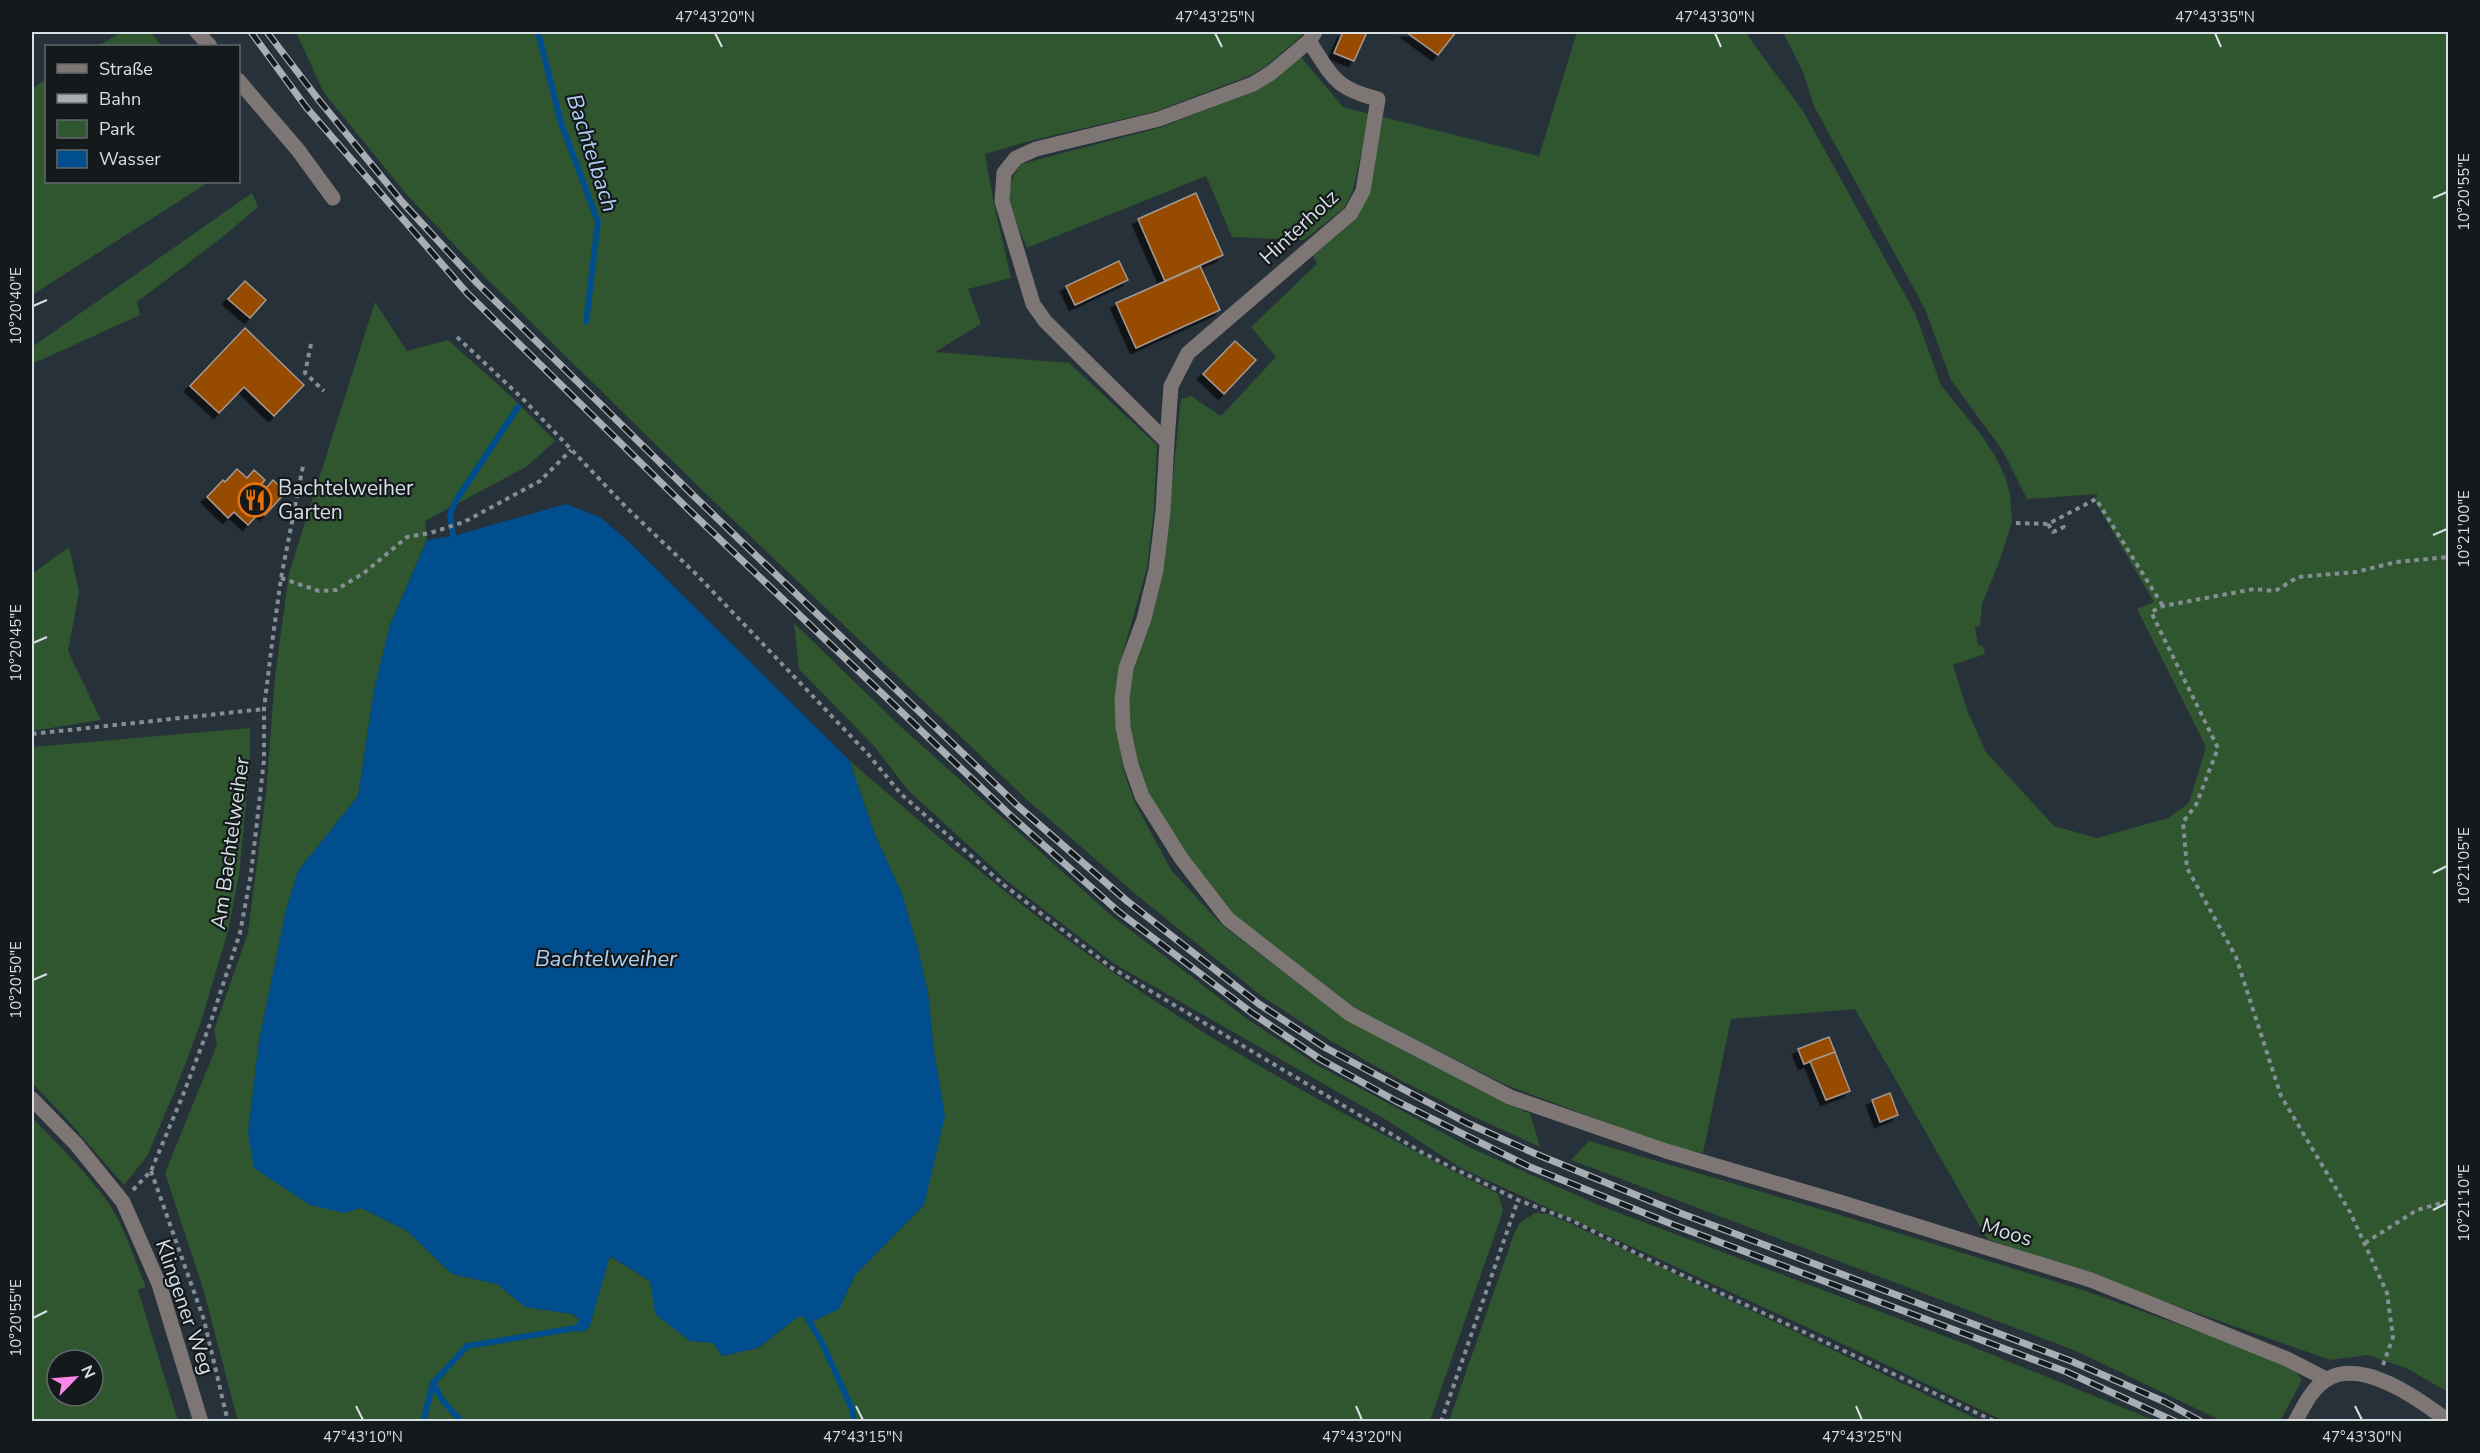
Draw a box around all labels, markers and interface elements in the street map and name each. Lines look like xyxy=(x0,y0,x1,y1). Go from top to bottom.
text: 47°43'20"N xyxy=(675,7,755,27)
text: 47°43'25"N xyxy=(1175,7,1255,27)
text: 47°43'30"N xyxy=(1675,7,1755,27)
text: 47°43'35"N xyxy=(2175,7,2255,27)
legend xyxy=(45,45,240,183)
text: Straße xyxy=(99,57,153,81)
text: Bahn xyxy=(99,87,141,111)
water label: Bachtelbach xyxy=(559,90,625,216)
text: Park xyxy=(99,117,136,141)
text: Wasser xyxy=(99,147,161,171)
text: 10°20'55"E xyxy=(2454,153,2474,231)
street label: Hinterholz xyxy=(1254,183,1345,271)
text: 10°20'40"E xyxy=(6,267,26,345)
place label: Bachtelweiher Garten xyxy=(278,474,414,526)
restaurant icon: Bachtelweiher Garten xyxy=(237,482,273,518)
text: 10°21'00"E xyxy=(2454,490,2474,568)
text: 10°20'45"E xyxy=(6,604,26,682)
street label: Am Bachtelweiher xyxy=(204,754,256,931)
text: 10°21'05"E xyxy=(2454,827,2474,905)
text: 10°20'50"E xyxy=(6,941,26,1019)
water label: Bachtelweiher xyxy=(535,944,678,974)
text: 10°21'10"E xyxy=(2454,1164,2474,1242)
street label: Moos xyxy=(1978,1211,2036,1253)
street label: Klingener Weg xyxy=(149,1236,221,1378)
text: 10°20'55"E xyxy=(6,1279,26,1357)
north arrow xyxy=(45,1348,105,1408)
text: N xyxy=(75,1362,100,1382)
text: 47°43'10"N xyxy=(323,1427,403,1447)
text: 47°43'15"N xyxy=(823,1427,903,1447)
text: 47°43'20"N xyxy=(1322,1427,1402,1447)
text: 47°43'25"N xyxy=(1822,1427,1902,1447)
text: 47°43'30"N xyxy=(2322,1427,2402,1447)

